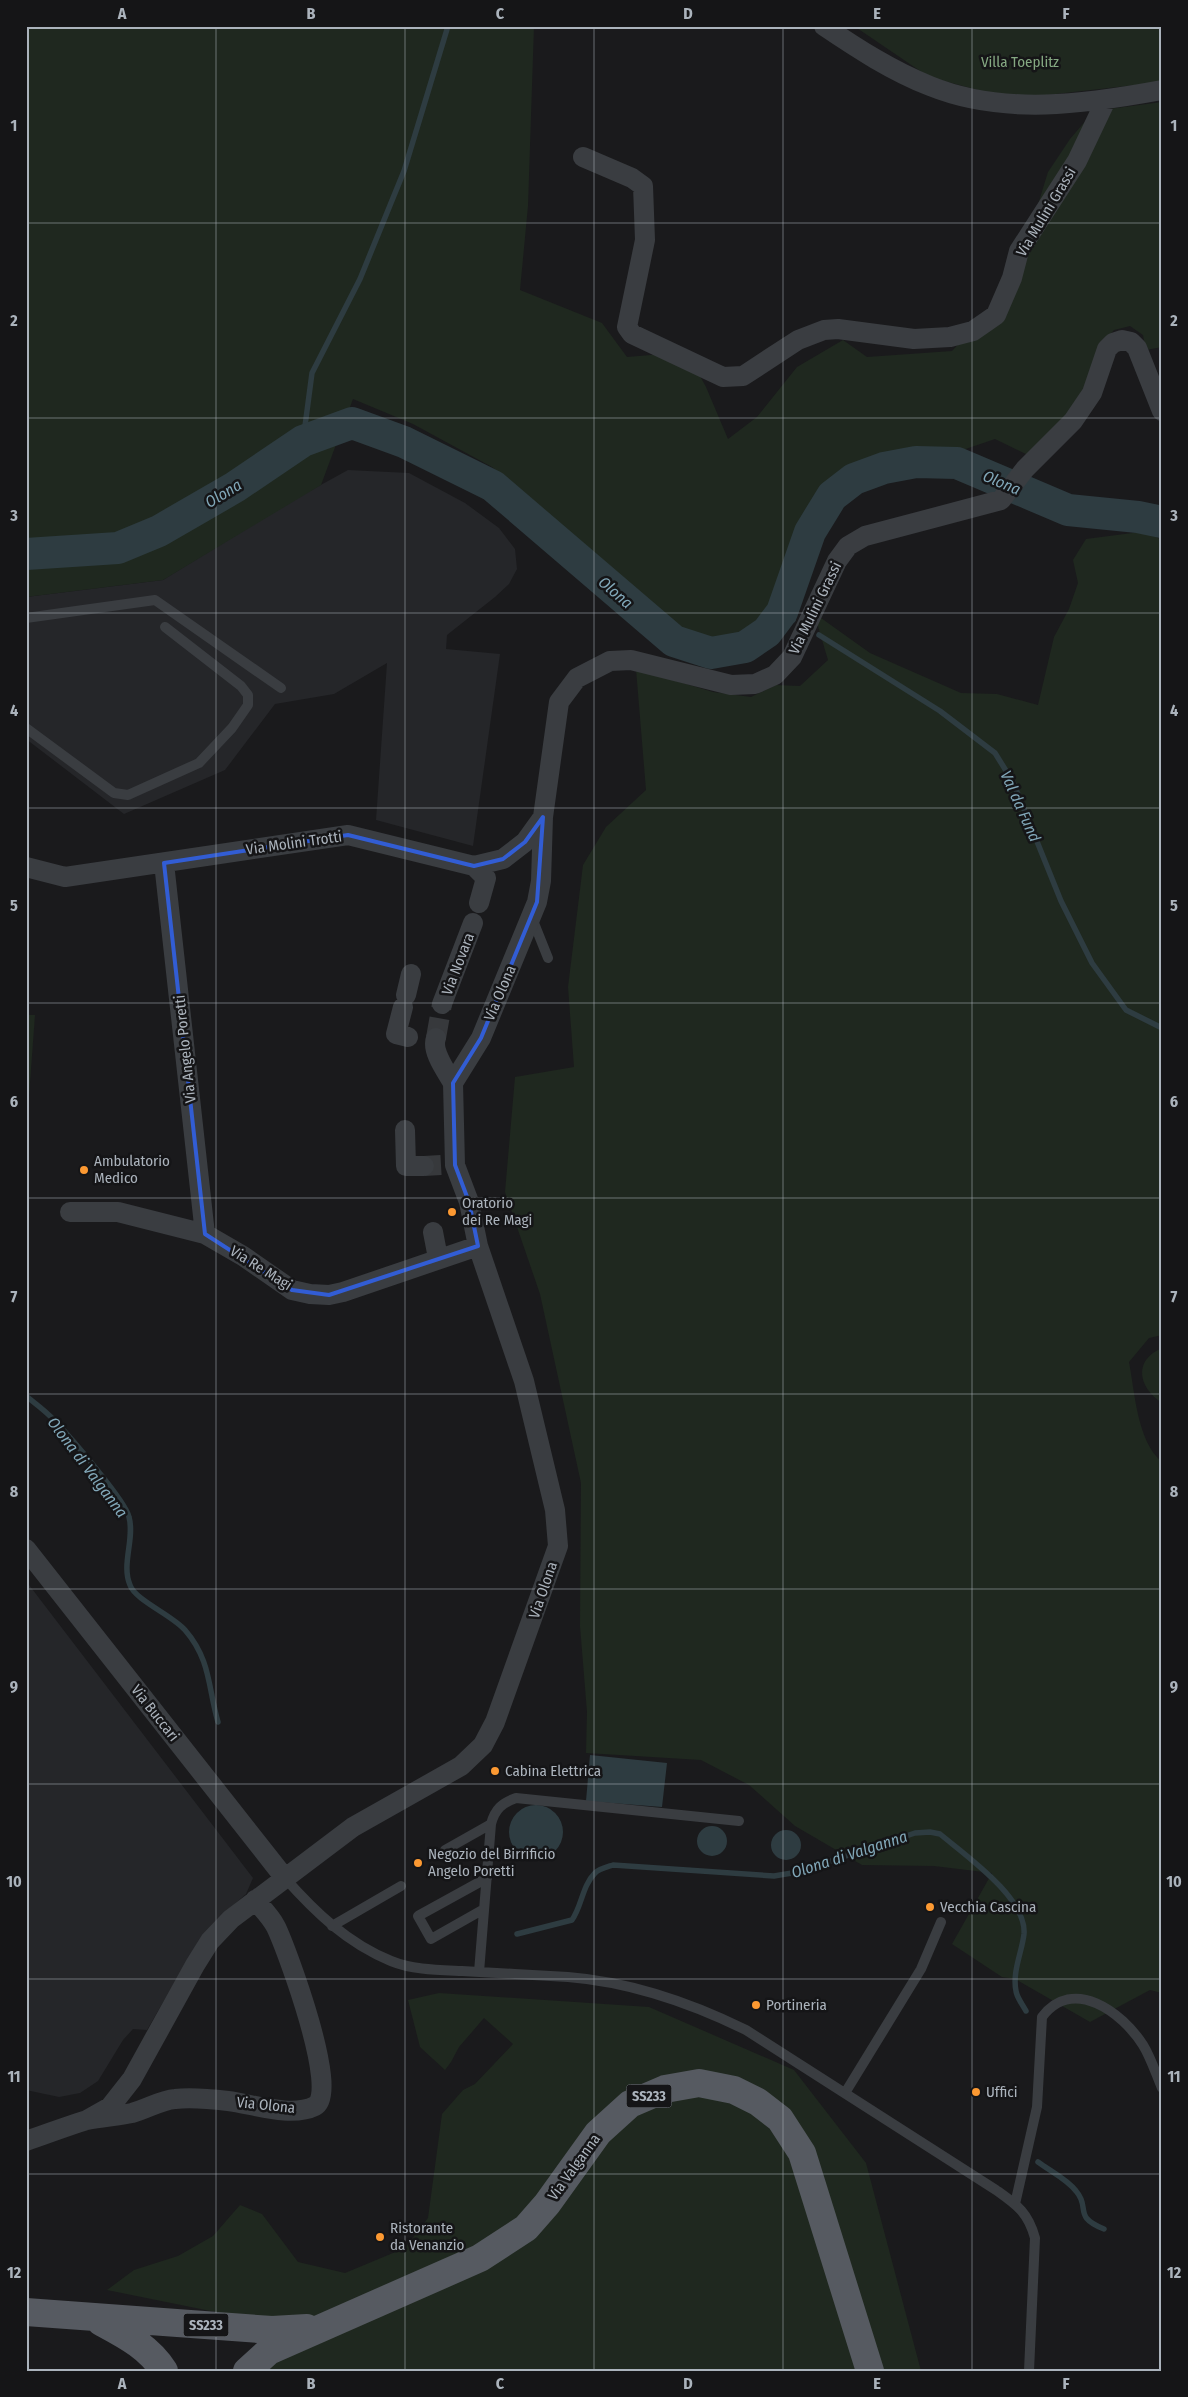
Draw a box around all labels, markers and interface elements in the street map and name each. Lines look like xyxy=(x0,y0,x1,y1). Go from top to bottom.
text: A xyxy=(117,4,127,23)
text: B xyxy=(307,4,316,23)
text: C xyxy=(496,4,505,23)
text: D xyxy=(683,4,693,23)
text: E xyxy=(873,4,881,23)
text: F xyxy=(1062,4,1070,23)
park label: Villa Toeplitz xyxy=(981,53,1059,71)
text: 1 xyxy=(11,116,17,135)
text: 1 xyxy=(1171,116,1177,135)
street label: Via Mulini Grassi xyxy=(1012,164,1080,260)
text: 2 xyxy=(9,311,18,330)
text: 2 xyxy=(1169,311,1178,330)
water label: Olona xyxy=(980,466,1024,499)
water label: Olona xyxy=(202,475,245,512)
text: 3 xyxy=(9,506,18,525)
text: 3 xyxy=(1169,506,1178,525)
street label: Via Mulini Grassi xyxy=(785,559,845,657)
water label: Olona xyxy=(595,572,637,612)
text: 4 xyxy=(10,701,18,720)
text: 4 xyxy=(1170,701,1178,720)
water label: Val da Fund xyxy=(996,768,1045,845)
street label: Via Molini Trotti xyxy=(245,827,343,859)
text: 5 xyxy=(10,896,18,915)
text: 5 xyxy=(1170,896,1178,915)
street label: Via Novara xyxy=(438,930,478,998)
street label: Via Olona xyxy=(480,962,520,1024)
street label: Via Angelo Poretti xyxy=(170,994,200,1104)
text: 6 xyxy=(10,1092,18,1111)
text: 6 xyxy=(1170,1092,1178,1111)
place label: Ambulatorio Medico xyxy=(94,1152,170,1187)
marker: Ambulatorio Medico xyxy=(78,1164,90,1176)
place label: Oratorio dei Re Magi xyxy=(462,1194,532,1229)
marker: Oratorio dei Re Magi xyxy=(446,1206,458,1218)
street label: Via Re Magi xyxy=(227,1242,295,1294)
text: 7 xyxy=(11,1287,18,1306)
text: 7 xyxy=(1171,1287,1178,1306)
water label: Olona di Valganna xyxy=(44,1413,132,1521)
text: 8 xyxy=(10,1482,19,1501)
text: 8 xyxy=(1170,1482,1179,1501)
street label: Via Olona xyxy=(525,1559,561,1621)
text: 9 xyxy=(10,1677,18,1696)
text: 9 xyxy=(1170,1677,1178,1696)
street label: Via Buccari xyxy=(127,1681,183,1745)
place label: Cabina Elettrica xyxy=(505,1762,601,1780)
marker: Cabina Elettrica xyxy=(489,1765,501,1777)
water label: Olona di Valganna xyxy=(789,1827,910,1882)
place label: Negozio del Birrificio Angelo Poretti xyxy=(428,1845,555,1880)
marker: Negozio del Birrificio Angelo Poretti xyxy=(412,1857,424,1869)
text: 10 xyxy=(6,1872,22,1891)
text: 10 xyxy=(1166,1872,1182,1891)
place label: Vecchia Cascina xyxy=(940,1898,1036,1916)
marker: Vecchia Cascina xyxy=(924,1901,936,1913)
place label: Portineria xyxy=(766,1996,827,2014)
marker: Portineria xyxy=(750,1999,762,2011)
text: 11 xyxy=(7,2067,21,2086)
text: 11 xyxy=(1167,2067,1181,2086)
place label: Uffici xyxy=(986,2083,1017,2101)
road number: SS233 xyxy=(626,2084,672,2108)
marker: Uffici xyxy=(970,2086,982,2098)
street label: Via Olona xyxy=(236,2093,296,2117)
street label: Via Valganna xyxy=(544,2130,604,2204)
place label: Ristorante da Venanzio xyxy=(390,2219,464,2254)
marker: Ristorante da Venanzio xyxy=(374,2231,386,2243)
text: 12 xyxy=(7,2263,22,2282)
text: 12 xyxy=(1167,2263,1182,2282)
road number: SS233 xyxy=(184,2314,228,2336)
text: A xyxy=(117,2374,127,2393)
text: B xyxy=(307,2374,316,2393)
text: C xyxy=(496,2374,505,2393)
text: D xyxy=(683,2374,693,2393)
text: E xyxy=(873,2374,881,2393)
text: F xyxy=(1062,2374,1070,2393)

